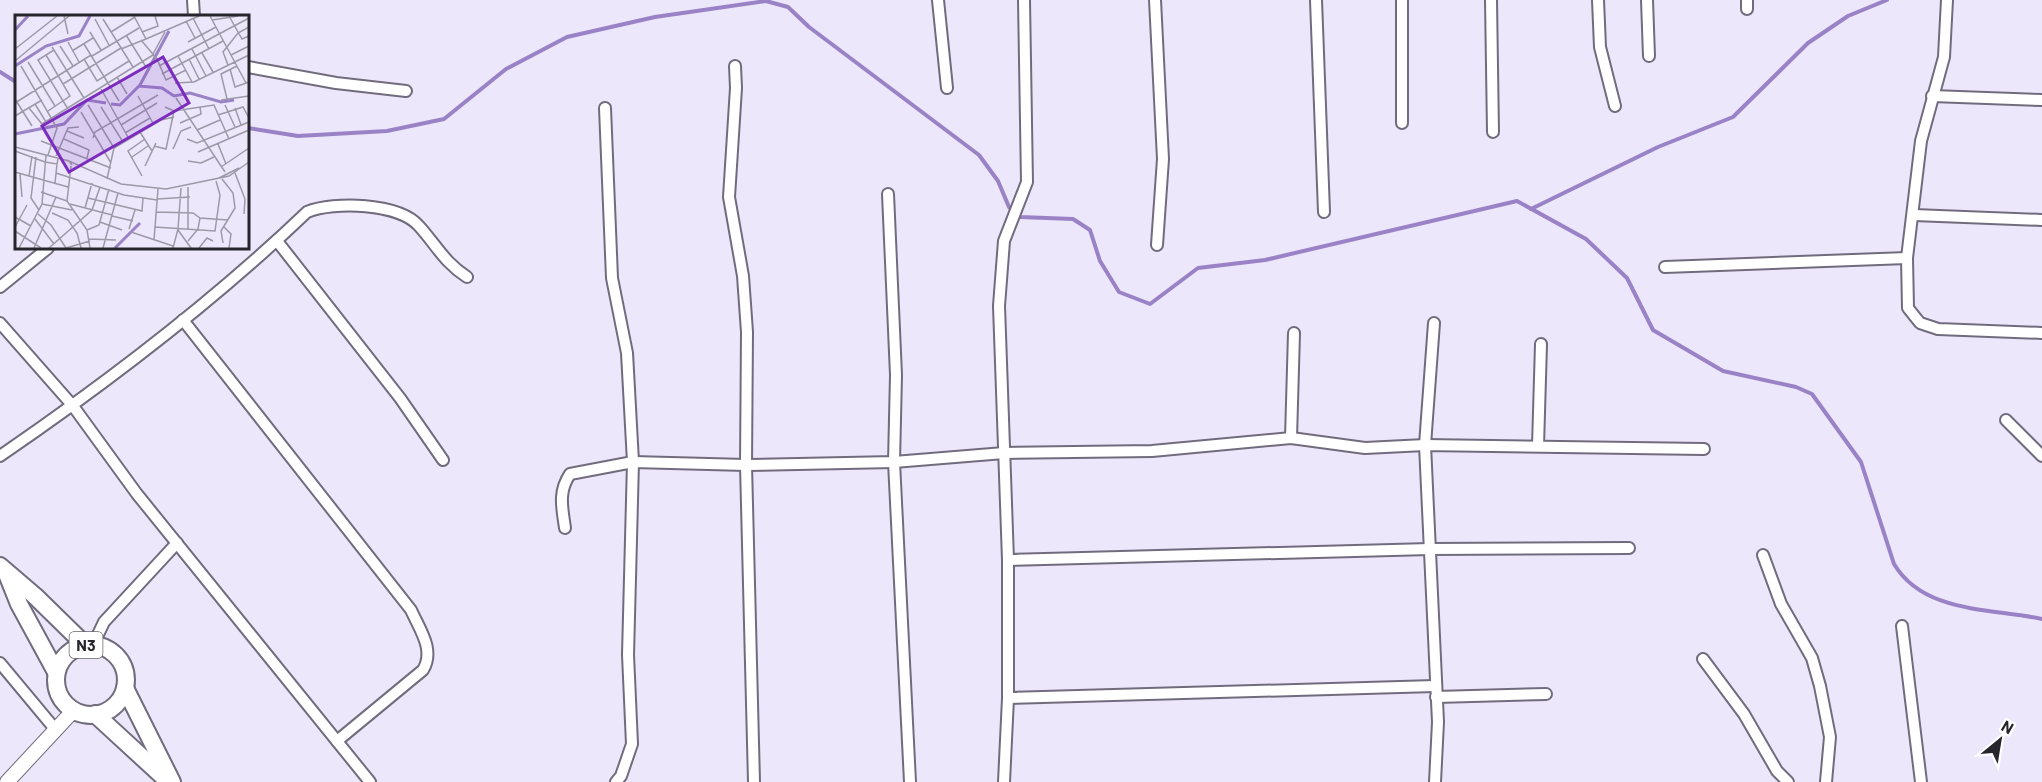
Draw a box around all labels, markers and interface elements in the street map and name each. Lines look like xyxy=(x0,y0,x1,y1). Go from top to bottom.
inset map xyxy=(15,15,249,249)
road number: N3 xyxy=(70,632,103,658)
north arrow xyxy=(1970,710,2030,770)
text: N xyxy=(1998,716,2017,737)

